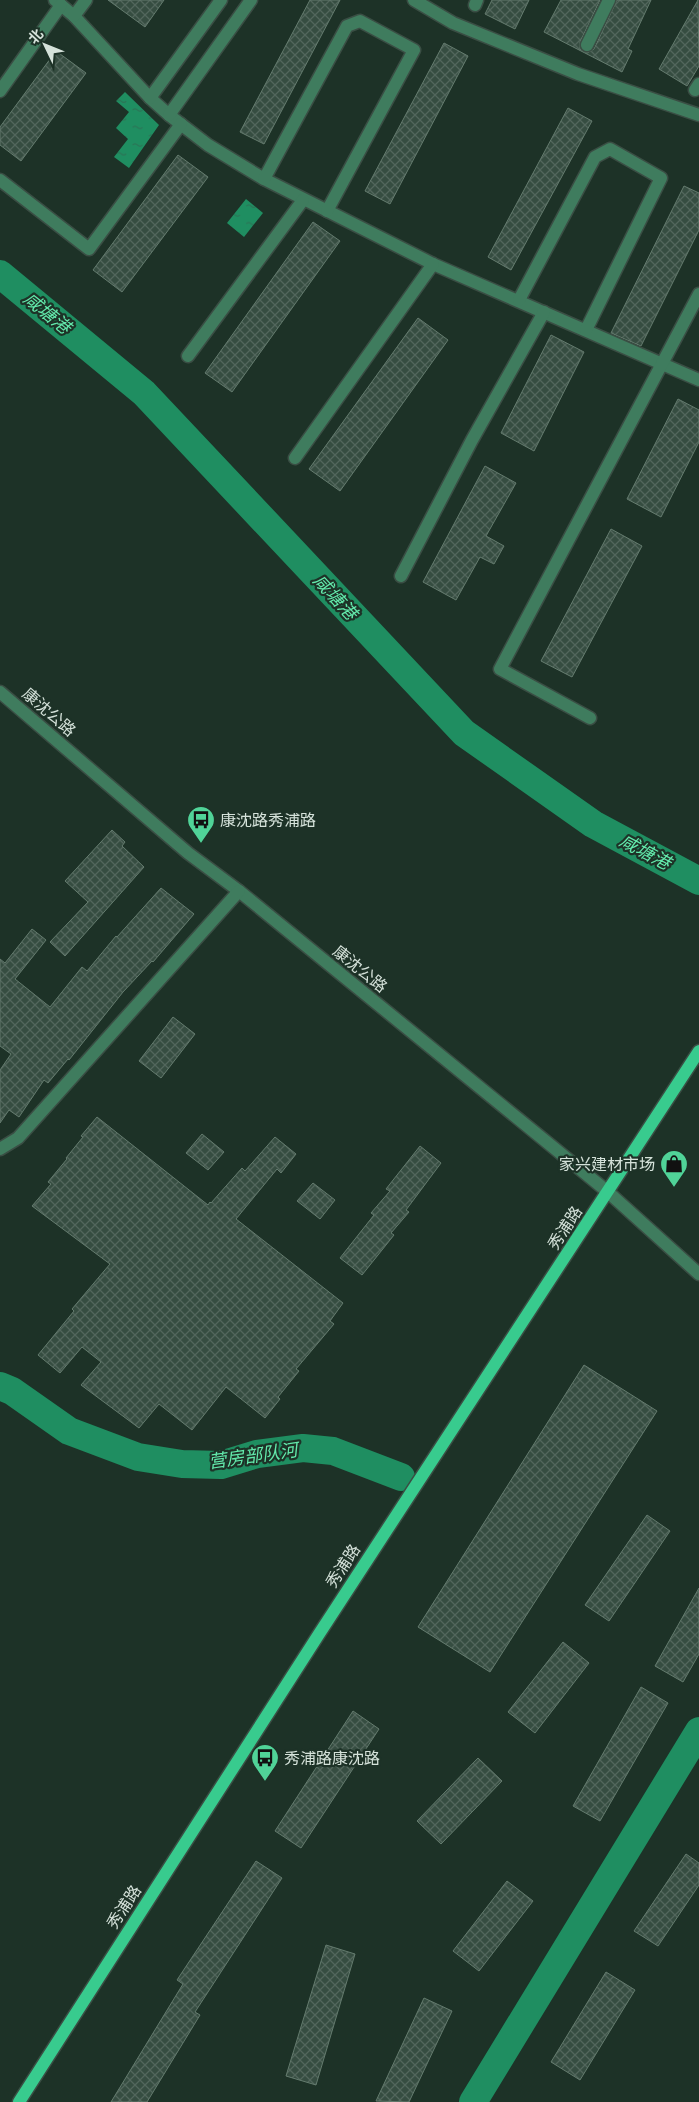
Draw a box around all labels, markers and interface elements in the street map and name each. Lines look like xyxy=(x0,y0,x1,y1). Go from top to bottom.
north arrow xyxy=(20,20,70,70)
text: 北 xyxy=(24,25,47,47)
water label: 咸塘港 xyxy=(19,287,77,340)
water label: 咸塘港 xyxy=(309,570,364,626)
street label: 康沈公路 xyxy=(19,684,79,740)
bus stop icon: 康沈路秀浦路 xyxy=(186,805,216,844)
place label: 康沈路秀浦路 xyxy=(220,811,316,830)
water label: 咸塘港 xyxy=(616,830,677,876)
street label: 康沈公路 xyxy=(329,941,391,997)
shop icon: 家兴建材市场 xyxy=(659,1149,689,1188)
place label: 家兴建材市场 xyxy=(559,1155,655,1174)
street label: 秀浦路 xyxy=(544,1203,586,1253)
water label: 营房部队河 xyxy=(207,1438,302,1473)
street label: 秀浦路 xyxy=(322,1541,364,1591)
bus stop icon: 秀浦路康沈路 xyxy=(250,1743,280,1782)
place label: 秀浦路康沈路 xyxy=(284,1749,380,1768)
street label: 秀浦路 xyxy=(103,1882,145,1932)

